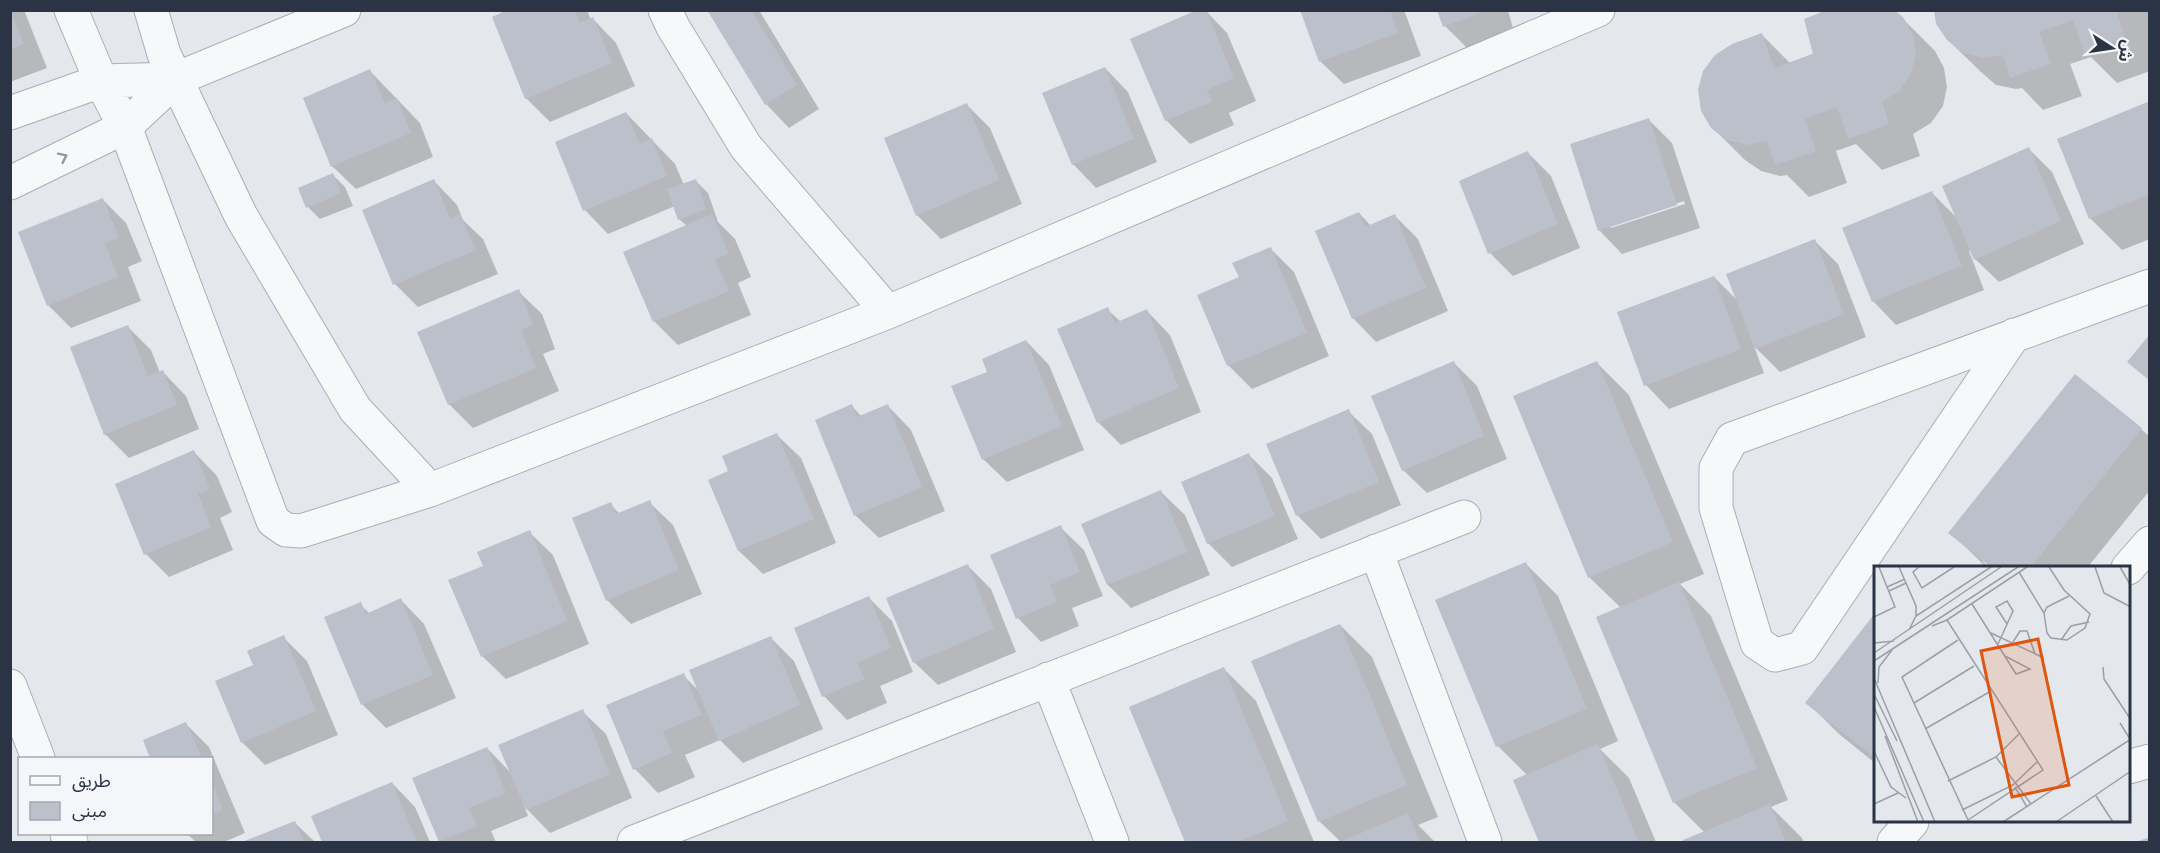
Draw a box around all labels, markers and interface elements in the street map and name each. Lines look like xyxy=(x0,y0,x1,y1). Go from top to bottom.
north arrow xyxy=(2082,18,2142,78)
text: ش xyxy=(2115,38,2138,64)
one-way arrow xyxy=(57,153,68,165)
inset map xyxy=(1874,566,2130,823)
legend xyxy=(18,757,213,835)
text: طريق xyxy=(72,770,111,792)
text: مبنى xyxy=(72,800,107,822)

